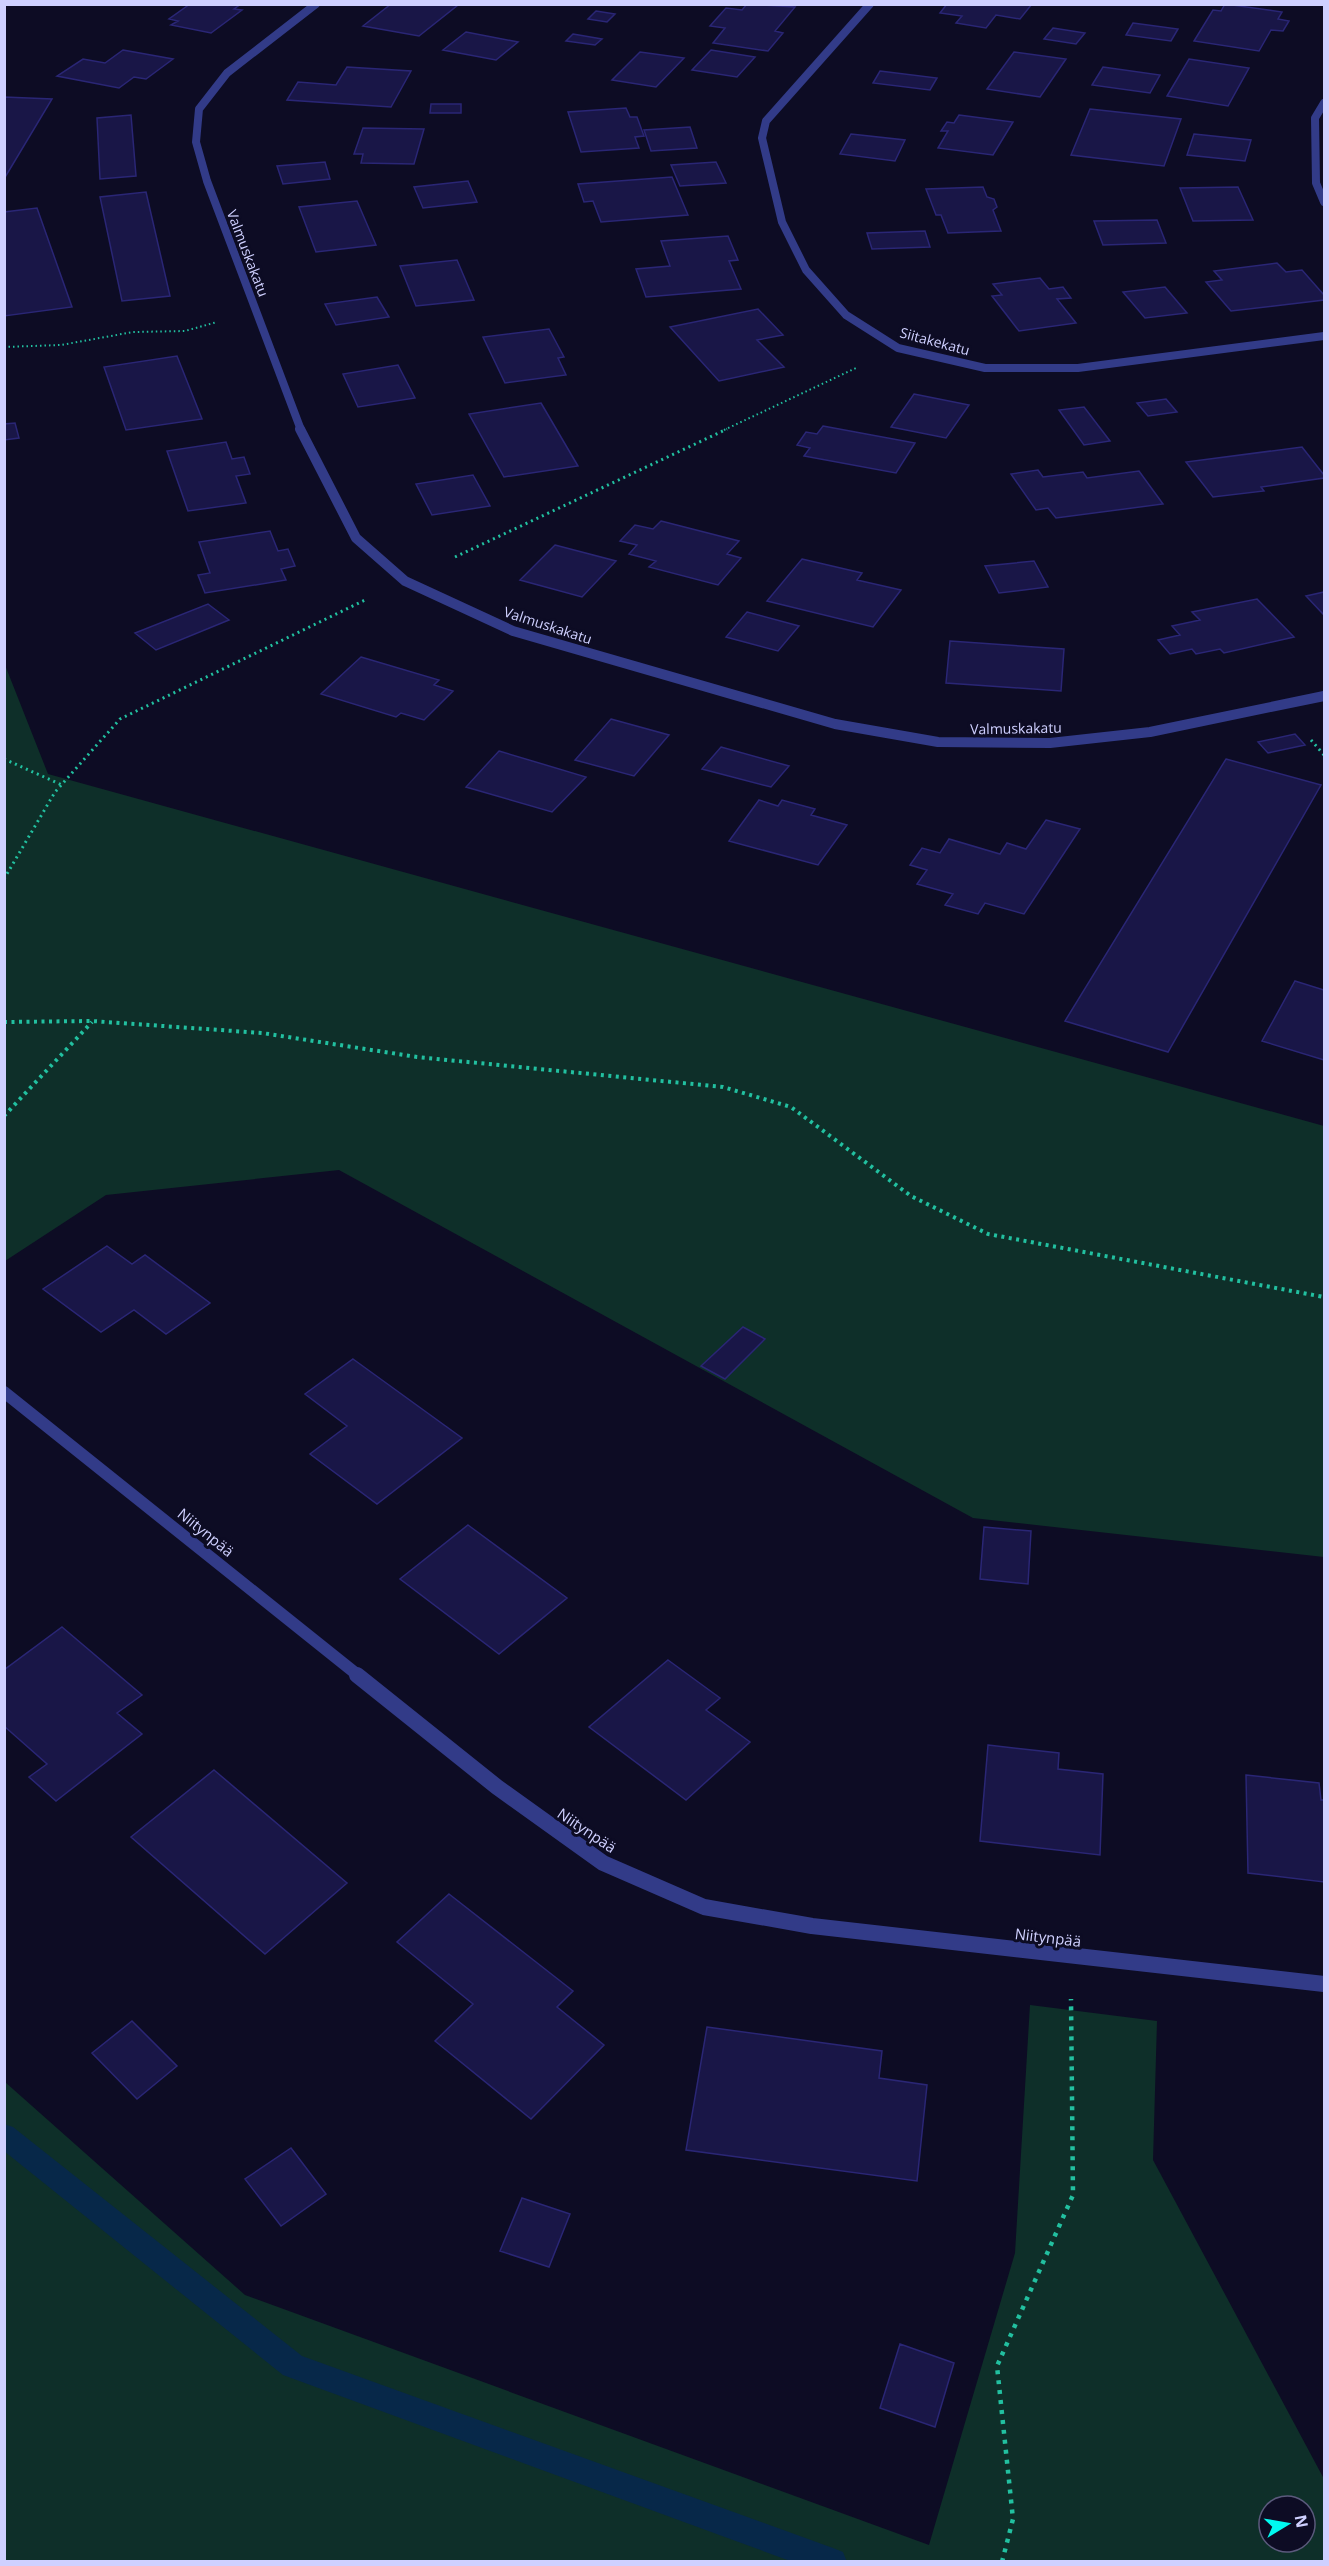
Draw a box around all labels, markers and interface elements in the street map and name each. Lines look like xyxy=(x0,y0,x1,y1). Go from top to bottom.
street label: Valmuskakatu xyxy=(223,207,273,299)
street label: Siitakekatu xyxy=(898,323,972,359)
street label: Valmuskakatu xyxy=(501,602,595,648)
street label: Valmuskakatu xyxy=(970,718,1062,738)
street label: Niitynpää xyxy=(174,1503,238,1561)
street label: Niitynpää xyxy=(554,1803,620,1857)
street label: Niitynpää xyxy=(1014,1923,1082,1951)
north arrow xyxy=(1257,2494,1317,2554)
text: N xyxy=(1290,2513,1314,2530)

